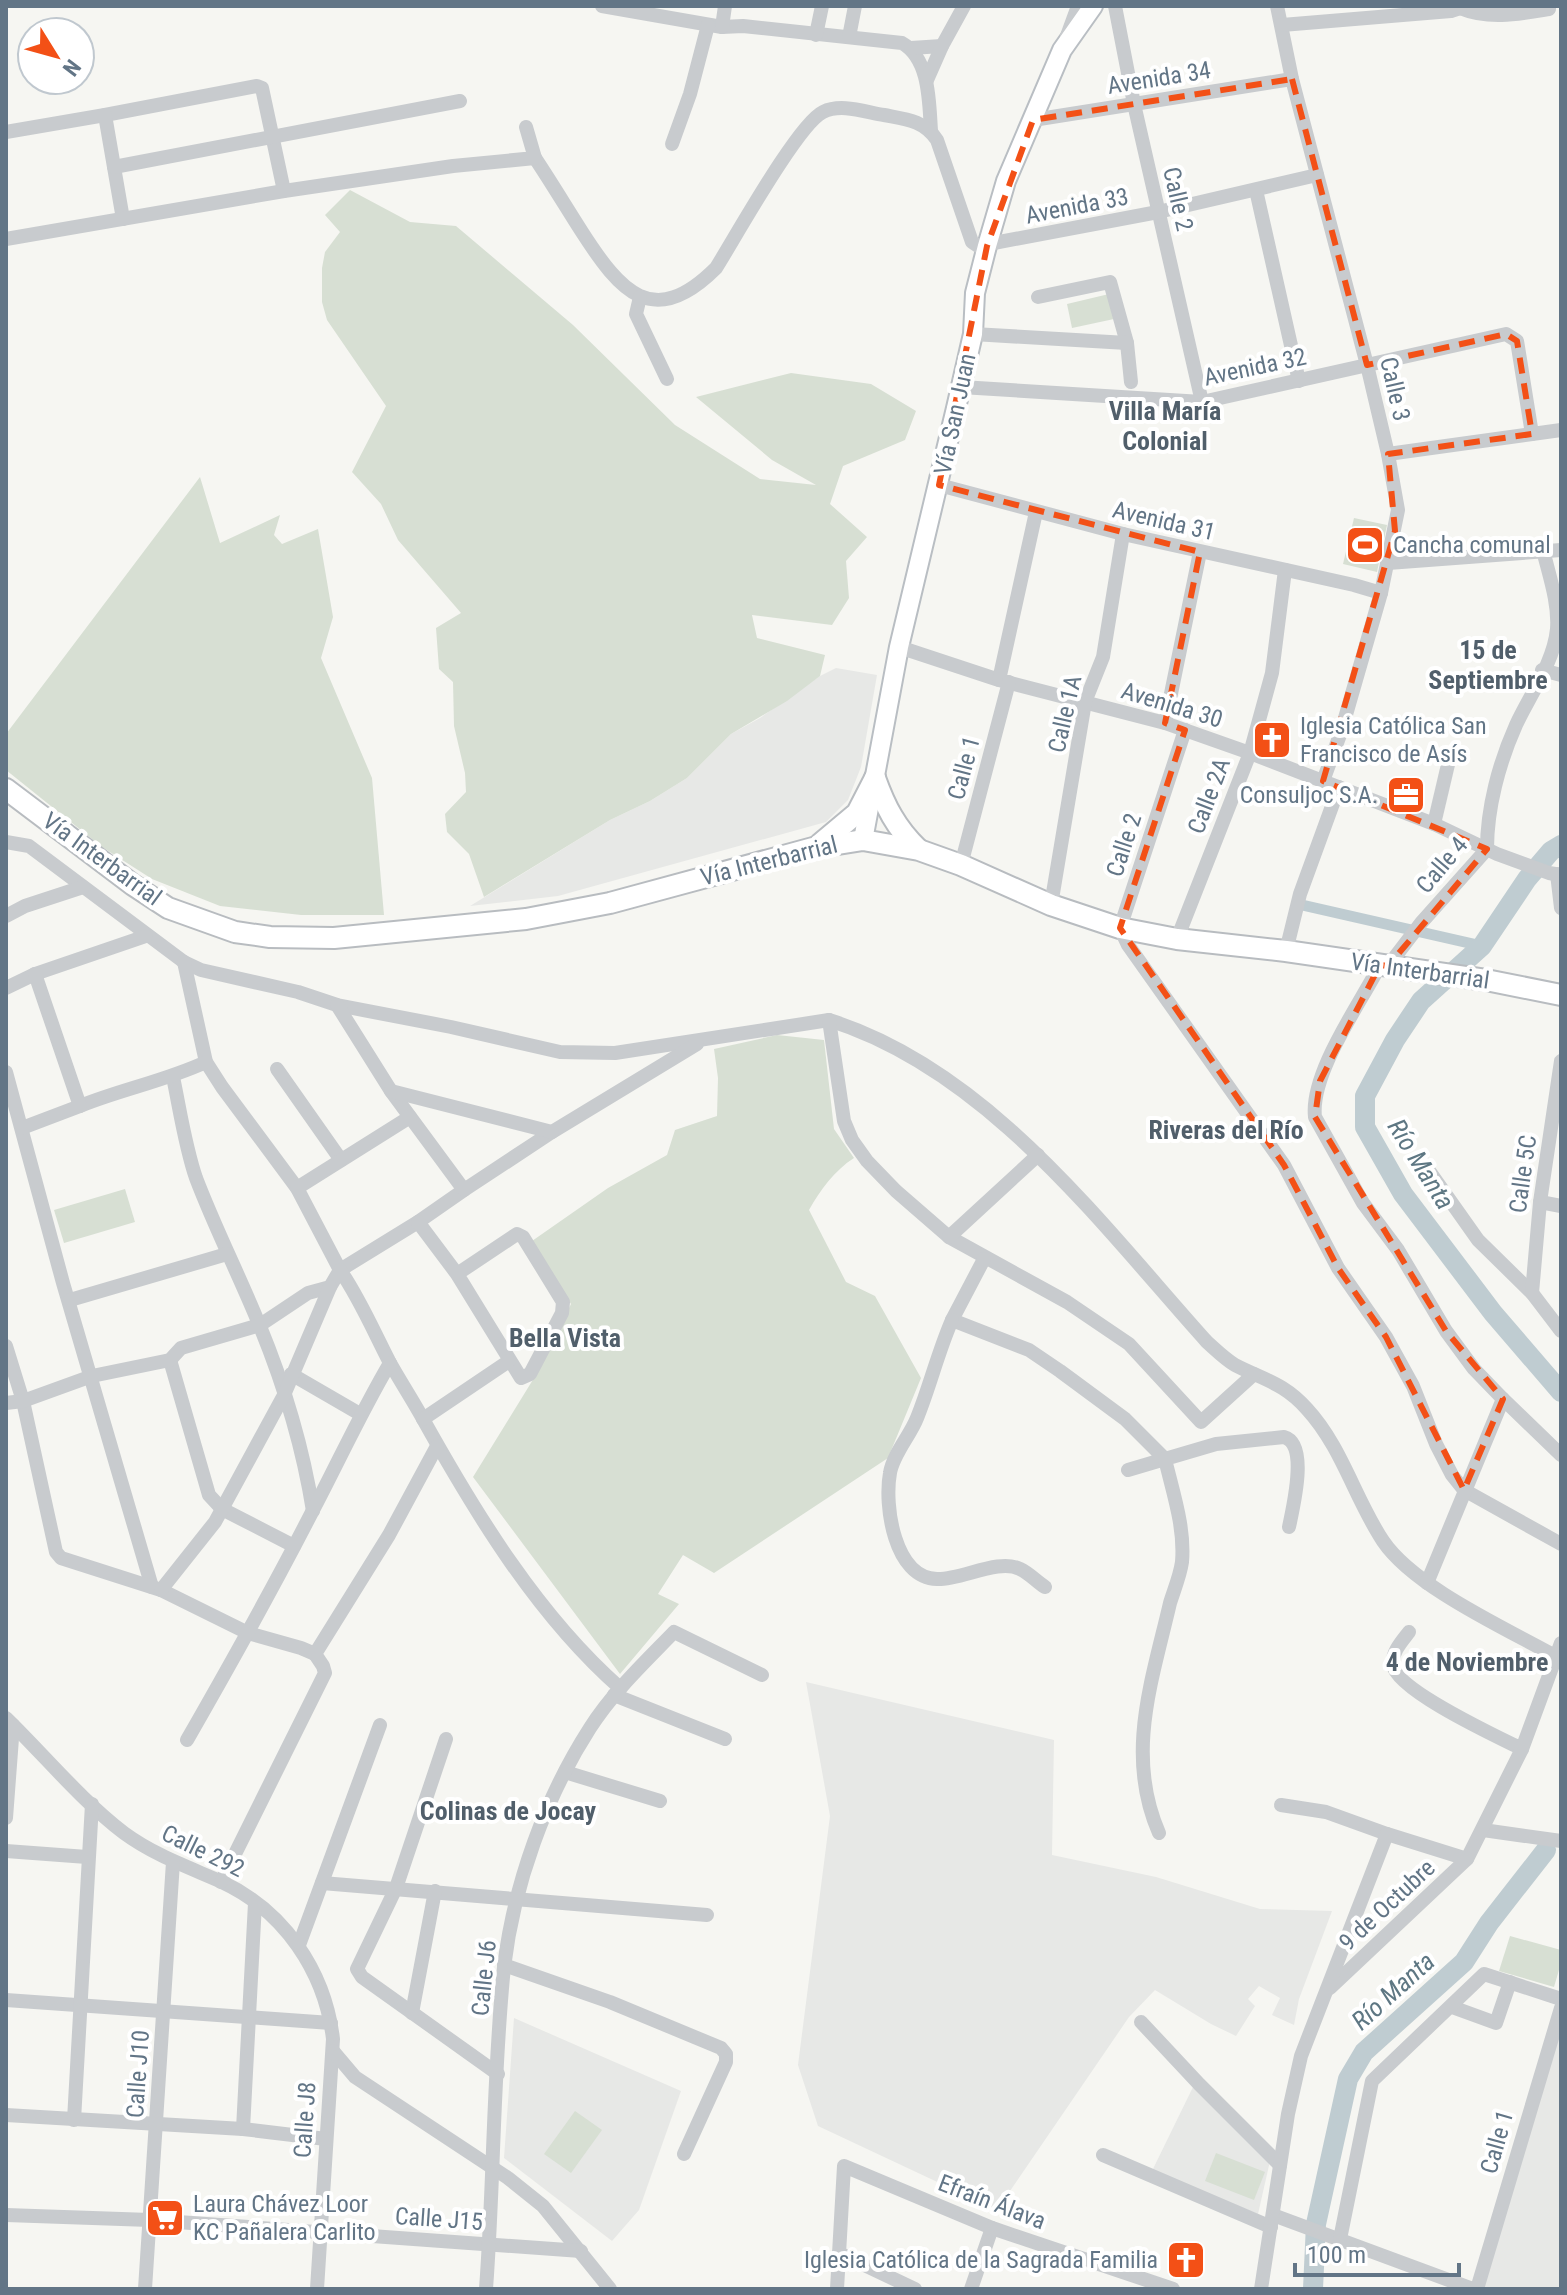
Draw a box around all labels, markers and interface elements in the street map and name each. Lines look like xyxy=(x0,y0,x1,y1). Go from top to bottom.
north arrow xyxy=(16,16,96,96)
text: N xyxy=(58,55,86,81)
street label: Avenida 34 xyxy=(1105,56,1213,100)
street label: Calle 2 xyxy=(1157,164,1199,234)
street label: Avenida 33 xyxy=(1023,182,1131,230)
street label: Avenida 32 xyxy=(1201,342,1309,392)
street label: Vía San Juan xyxy=(928,351,982,477)
street label: Calle 3 xyxy=(1374,354,1416,424)
district label: Villa María Colonial xyxy=(1109,396,1221,456)
street label: Avenida 31 xyxy=(1110,496,1218,546)
sports icon: Cancha comunal xyxy=(1344,524,1386,566)
place label: Cancha comunal xyxy=(1393,531,1551,559)
district label: 15 de Septiembre xyxy=(1428,635,1548,695)
street label: Calle 1A xyxy=(1043,672,1088,755)
street label: Avenida 30 xyxy=(1118,676,1226,734)
place label: Iglesia Católica San Francisco de Asís xyxy=(1300,712,1487,768)
church icon: Iglesia Católica San Francisco de Asís xyxy=(1251,719,1293,761)
street label: Calle 1 xyxy=(942,733,986,803)
street label: Calle 2A xyxy=(1182,754,1236,838)
office icon: Consuljoc S.A. xyxy=(1385,774,1427,816)
place label: Consuljoc S.A. xyxy=(1240,781,1378,809)
street label: Vía Interbarrial xyxy=(37,807,167,911)
street label: Calle 2 xyxy=(1101,810,1147,880)
street label: Vía Interbarrial xyxy=(698,830,840,892)
street label: Calle 4 xyxy=(1410,831,1474,899)
street label: Vía Interbarrial xyxy=(1349,947,1491,995)
water label: Río Manta xyxy=(1382,1113,1460,1215)
district label: Riveras del Río xyxy=(1148,1115,1304,1145)
street label: Calle 5C xyxy=(1504,1133,1542,1215)
district label: Bella Vista xyxy=(509,1323,621,1353)
district label: 4 de Noviembre xyxy=(1386,1647,1548,1677)
district label: Colinas de Jocay xyxy=(420,1796,597,1826)
street label: Calle 292 xyxy=(157,1819,249,1883)
street label: 9 de Octubre xyxy=(1333,1854,1441,1956)
street label: Calle J6 xyxy=(466,1939,502,2017)
water label: Río Manta xyxy=(1346,1946,1440,2036)
street label: Calle J10 xyxy=(121,2029,155,2119)
street label: Calle J8 xyxy=(288,2081,322,2159)
street label: Calle 1 xyxy=(1475,2107,1519,2177)
street label: Efraín Álava xyxy=(934,2169,1050,2235)
place label: Laura Chávez Loor KC Pañalera Carlito xyxy=(193,2190,376,2246)
supermarket icon: Laura Chávez Loor KC Pañalera Carlito xyxy=(144,2197,186,2239)
street label: Calle J15 xyxy=(394,2202,484,2236)
scale bar xyxy=(1295,2227,1459,2277)
church icon: Iglesia Católica de la Sagrada Familia xyxy=(1165,2239,1207,2281)
text: 100 m xyxy=(1307,2241,1366,2269)
place label: Iglesia Católica de la Sagrada Familia xyxy=(804,2246,1158,2274)

